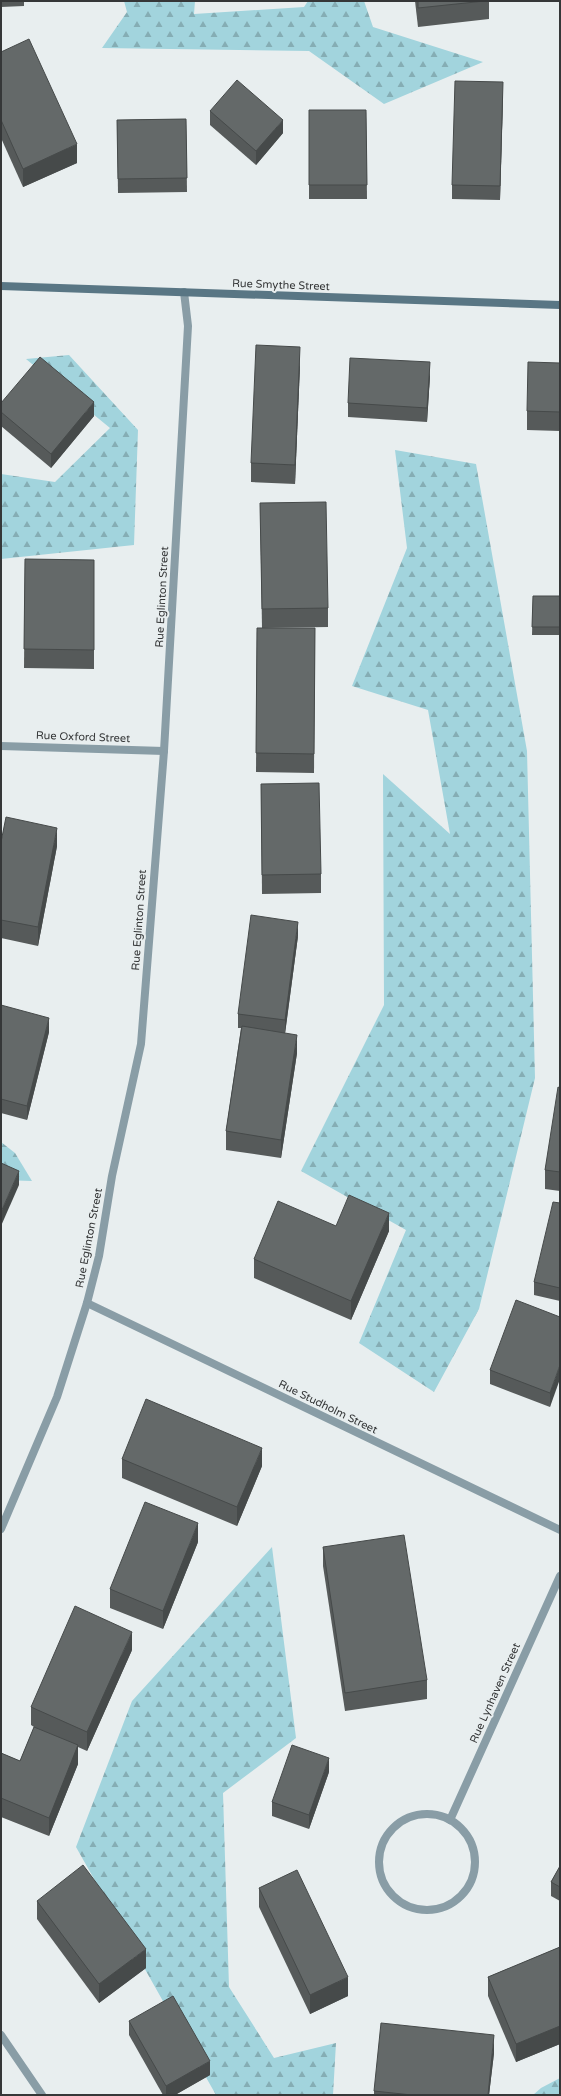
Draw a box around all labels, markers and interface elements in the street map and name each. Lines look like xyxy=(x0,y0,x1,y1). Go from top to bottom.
street label: Rue Smythe Street xyxy=(232,277,330,293)
street label: Rue Eglinton Street xyxy=(153,546,171,648)
street label: Rue Oxford Street xyxy=(36,729,130,745)
street label: Rue Eglinton Street xyxy=(129,869,149,971)
street label: Rue Eglinton Street xyxy=(73,1187,105,1289)
street label: Rue Studholm Street xyxy=(276,1377,380,1437)
street label: Rue Lynhaven Street xyxy=(467,1641,523,1745)

